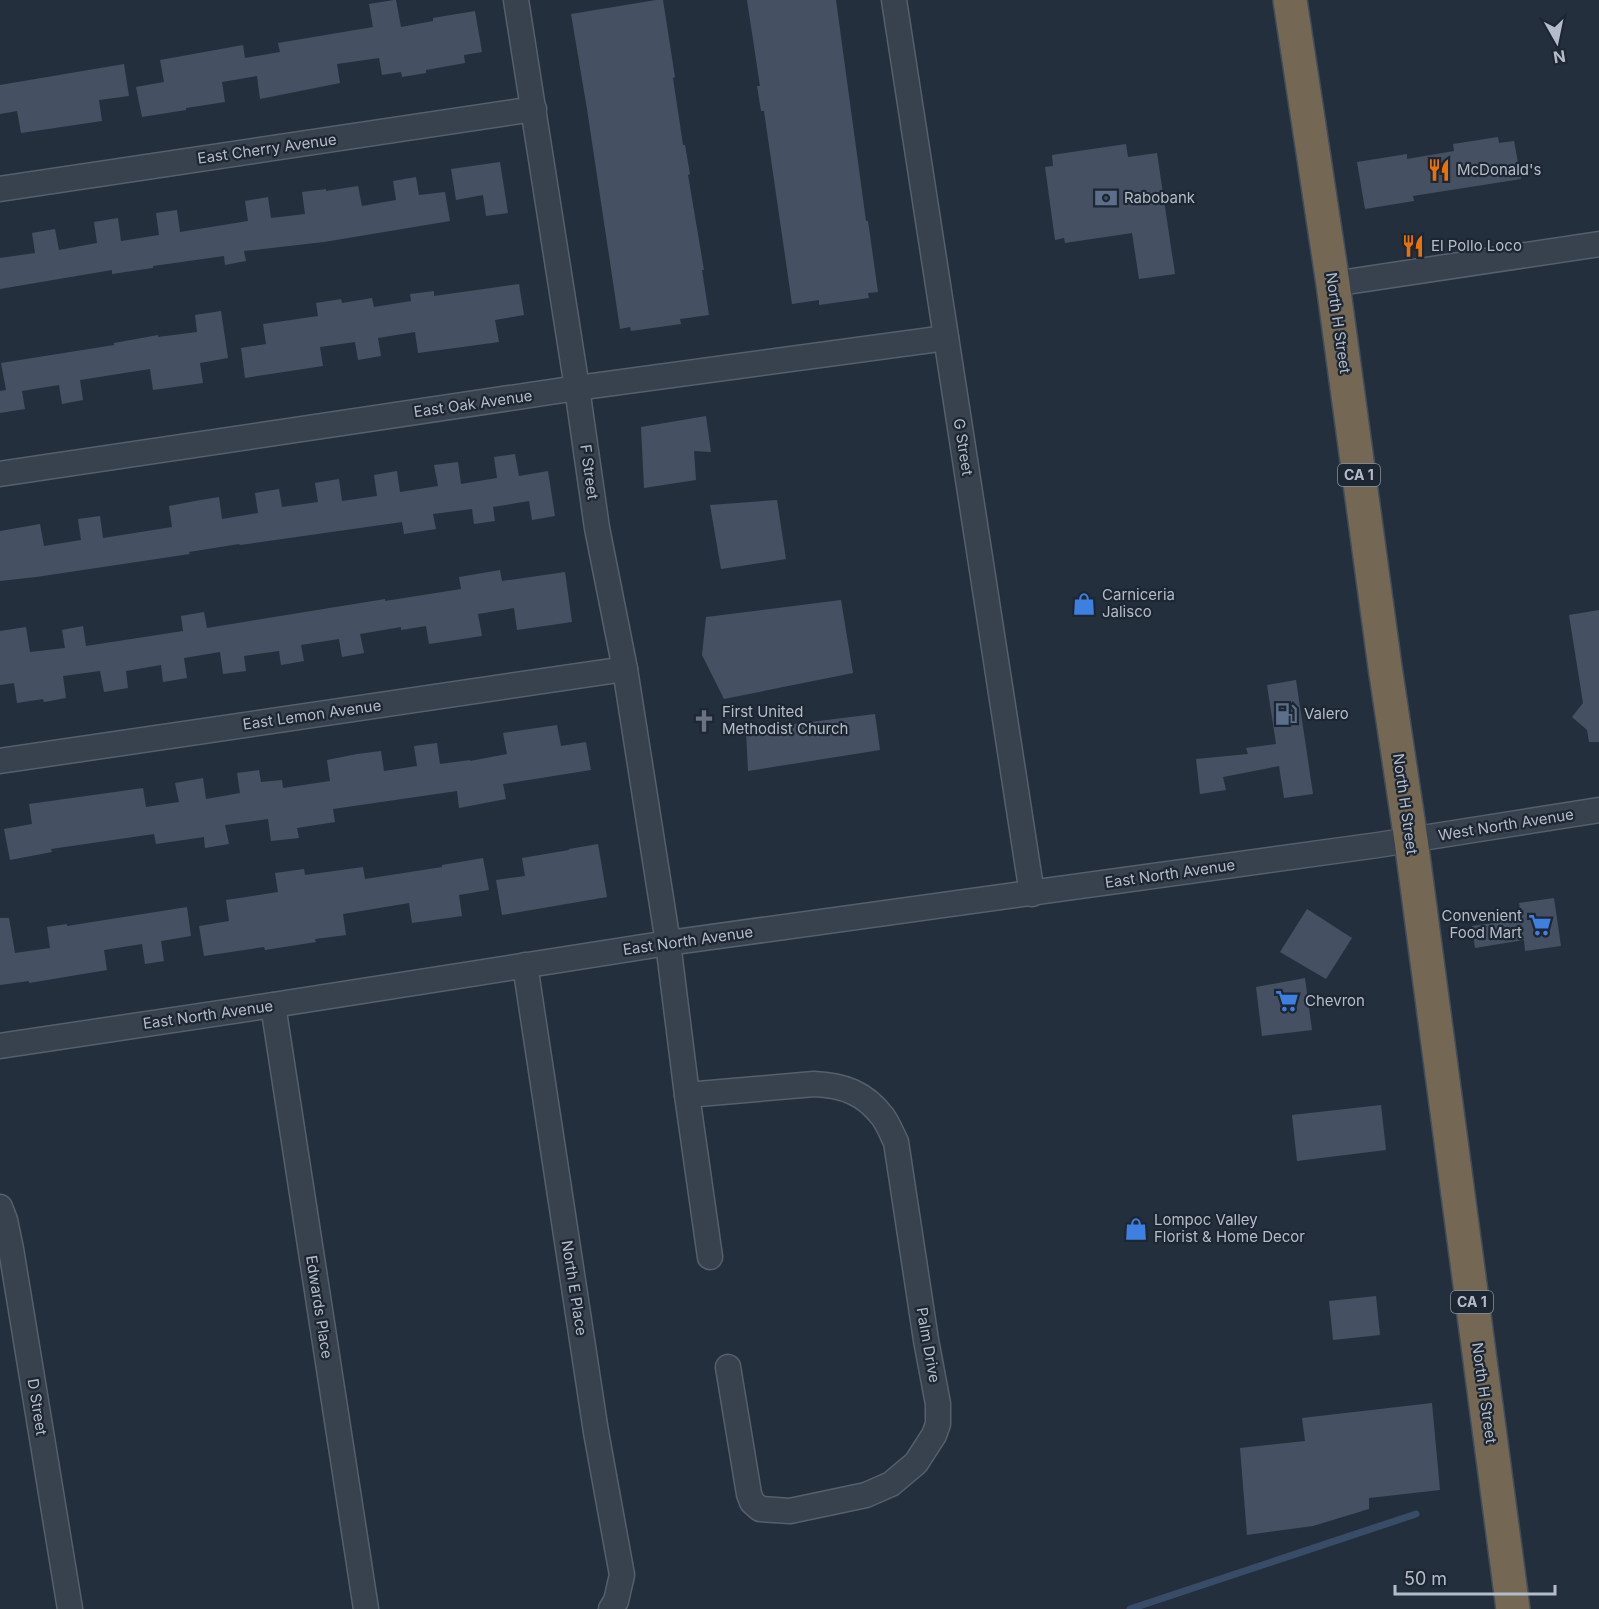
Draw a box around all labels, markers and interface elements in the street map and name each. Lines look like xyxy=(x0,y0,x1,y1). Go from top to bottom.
north arrow xyxy=(1527,12,1587,72)
text: N xyxy=(1552,46,1567,68)
street label: East Cherry Avenue xyxy=(196,129,338,168)
restaurant icon: McDonald's xyxy=(1426,157,1452,183)
place label: McDonald's xyxy=(1457,160,1542,179)
bank icon: Rabobank xyxy=(1093,185,1119,211)
place label: Rabobank xyxy=(1124,188,1196,207)
restaurant icon: El Pollo Loco xyxy=(1400,233,1426,259)
place label: El Pollo Loco xyxy=(1431,236,1522,255)
street label: North H Street xyxy=(1322,271,1355,375)
street label: East Oak Avenue xyxy=(412,386,533,421)
street label: G Street xyxy=(950,417,977,477)
street label: F Street xyxy=(576,443,603,501)
road number: CA 1 xyxy=(1338,464,1380,486)
place label: Carniceria Jalisco xyxy=(1102,585,1175,621)
shop icon: Carniceria Jalisco xyxy=(1071,591,1097,617)
street label: East Lemon Avenue xyxy=(241,695,382,734)
fuel station icon: Valero xyxy=(1273,701,1299,727)
place label: First United Methodist Church xyxy=(722,702,848,738)
place label: Valero xyxy=(1304,704,1349,723)
church icon: First United Methodist Church xyxy=(691,708,717,734)
street label: North H Street xyxy=(1389,752,1422,856)
street label: West North Avenue xyxy=(1437,804,1575,845)
street label: East North Avenue xyxy=(1104,855,1236,892)
place label: Convenient Food Mart xyxy=(1442,906,1522,942)
supermarket icon: Convenient Food Mart xyxy=(1527,912,1553,938)
street label: East North Avenue xyxy=(622,922,754,959)
supermarket icon: Chevron xyxy=(1274,988,1300,1014)
place label: Chevron xyxy=(1305,991,1365,1010)
street label: East North Avenue xyxy=(142,996,274,1033)
place label: Lompoc Valley Florist & Home Decor xyxy=(1154,1210,1305,1246)
shop icon: Lompoc Valley Florist & Home Decor xyxy=(1123,1216,1149,1242)
street label: North E Place xyxy=(558,1239,591,1337)
street label: Edwards Place xyxy=(302,1254,337,1360)
road number: CA 1 xyxy=(1451,1291,1493,1313)
street label: Palm Drive xyxy=(913,1306,944,1384)
street label: North H Street xyxy=(1468,1341,1501,1445)
street label: D Street xyxy=(24,1377,51,1437)
scale bar xyxy=(1395,1558,1556,1596)
text: 50 m xyxy=(1404,1568,1447,1589)

